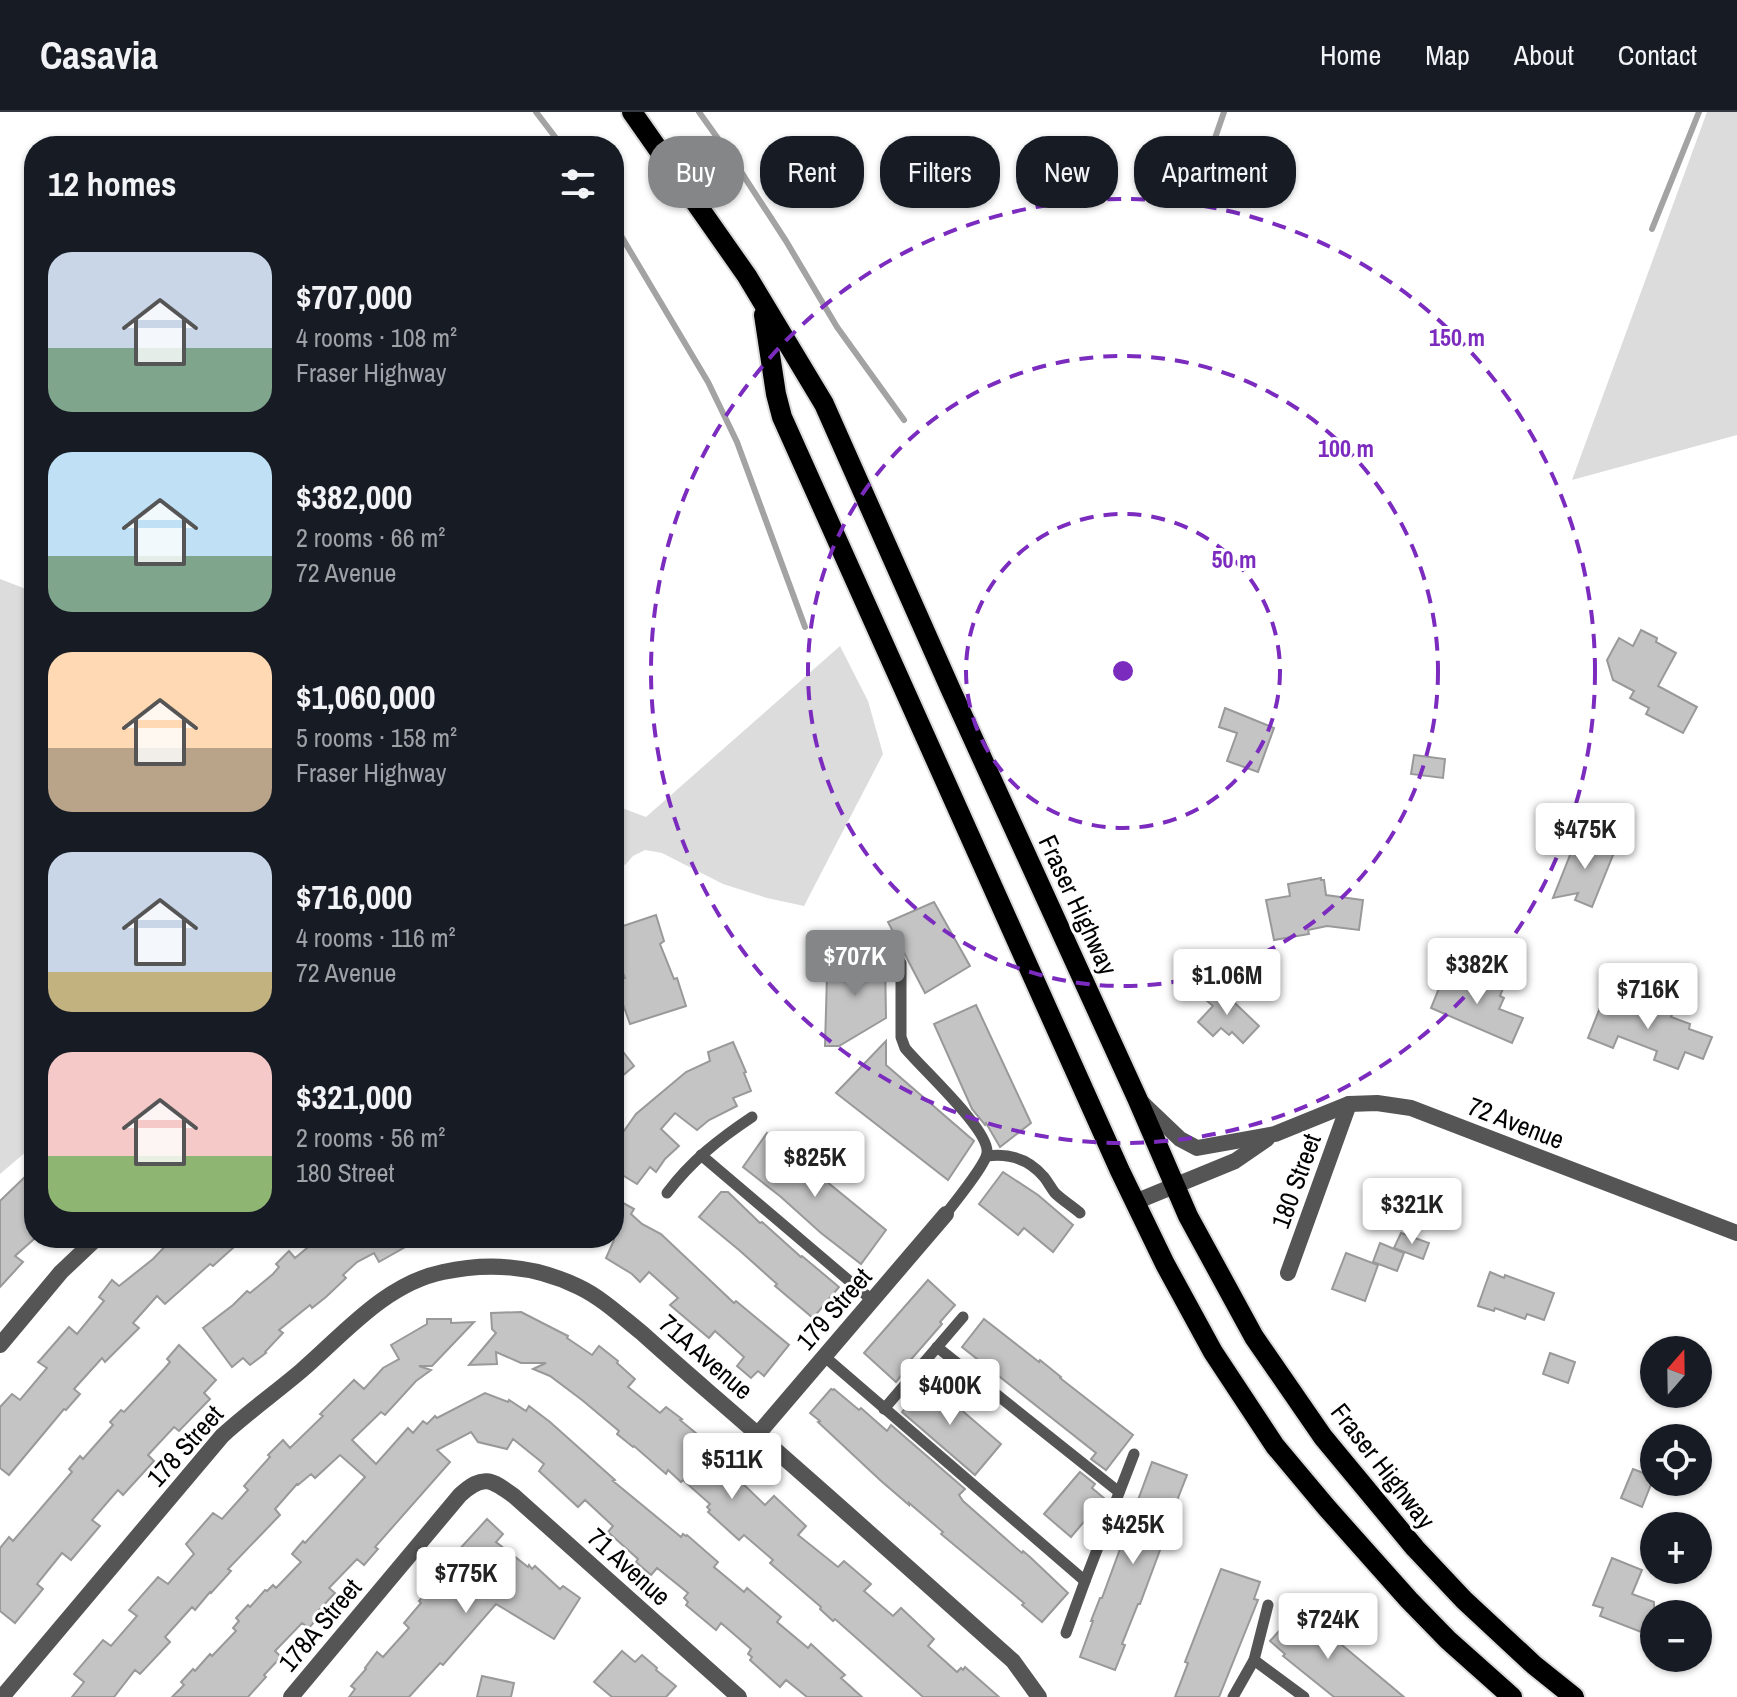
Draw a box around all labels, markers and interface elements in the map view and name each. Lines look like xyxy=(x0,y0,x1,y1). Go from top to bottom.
text: Casavia xyxy=(40,30,158,81)
text: Home xyxy=(1320,36,1381,74)
text: Map xyxy=(1425,36,1470,74)
text: About xyxy=(1514,36,1574,74)
text: Contact xyxy=(1618,36,1697,74)
chip: Buy xyxy=(648,136,744,208)
chip: Rent xyxy=(760,136,864,208)
chip: Filters xyxy=(880,136,1000,208)
chip: New xyxy=(1016,136,1118,208)
chip: Apartment xyxy=(1134,136,1296,208)
text: 12 homes xyxy=(48,161,177,207)
icon: filters xyxy=(556,162,600,206)
text: $707,000 xyxy=(296,274,412,320)
icon: home xyxy=(112,284,208,380)
text: 4 rooms · 108 m² xyxy=(296,320,457,355)
text: 150 m xyxy=(1429,321,1485,353)
text: Fraser Highway xyxy=(296,355,446,390)
text: 100 m xyxy=(1318,432,1374,464)
text: $382,000 xyxy=(296,474,412,520)
icon: home xyxy=(112,484,208,580)
text: 2 rooms · 66 m² xyxy=(296,520,445,555)
text: 50 m xyxy=(1212,543,1256,575)
text: 72 Avenue xyxy=(296,555,396,590)
centre of rings xyxy=(1109,657,1137,685)
text: $1,060,000 xyxy=(296,674,436,720)
icon: home xyxy=(112,684,208,780)
text: 5 rooms · 158 m² xyxy=(296,720,457,755)
text: Fraser Highway xyxy=(296,755,446,790)
pin: $475K xyxy=(1529,803,1641,871)
text: $475K xyxy=(1554,811,1616,846)
street label: Fraser Highway xyxy=(1031,829,1126,981)
text: $716,000 xyxy=(296,874,412,920)
icon: home xyxy=(112,884,208,980)
text: 4 rooms · 116 m² xyxy=(296,920,456,955)
pin: $707K xyxy=(799,930,911,998)
text: $707K xyxy=(824,938,886,973)
pin: $382K xyxy=(1421,938,1533,1006)
text: $382K xyxy=(1446,946,1508,981)
pin: $1.06M xyxy=(1162,949,1292,1017)
text: 72 Avenue xyxy=(296,955,396,990)
text: $1.06M xyxy=(1191,957,1263,992)
pin: $716K xyxy=(1592,963,1704,1031)
text: $716K xyxy=(1617,971,1679,1006)
text: $321,000 xyxy=(296,1074,412,1120)
icon: home xyxy=(112,1084,208,1180)
street label: 72 Avenue xyxy=(1463,1088,1569,1157)
text: 2 rooms · 56 m² xyxy=(296,1120,445,1155)
street label: 180 Street xyxy=(1262,1129,1329,1233)
pin: $825K xyxy=(759,1131,871,1199)
text: $825K xyxy=(784,1139,846,1174)
text: 180 Street xyxy=(296,1155,394,1190)
pin: $321K xyxy=(1356,1178,1468,1246)
text: $321K xyxy=(1381,1186,1443,1221)
street label: 179 Street xyxy=(788,1260,879,1357)
street label: 71A Avenue xyxy=(652,1306,761,1407)
north arrow xyxy=(1640,1336,1712,1408)
map controls xyxy=(1640,1336,1712,1672)
pin: $400K xyxy=(894,1359,1006,1427)
text: $400K xyxy=(919,1367,981,1402)
street label: Fraser Highway xyxy=(1323,1396,1444,1536)
street label: 178 Street xyxy=(139,1397,231,1494)
button: locate xyxy=(1640,1424,1712,1496)
pin: $511K xyxy=(676,1433,788,1501)
text: $511K xyxy=(701,1441,763,1476)
pin: $425K xyxy=(1077,1498,1189,1566)
text: $425K xyxy=(1102,1506,1164,1541)
button: + xyxy=(1640,1512,1712,1584)
street label: 71 Avenue xyxy=(580,1520,678,1613)
pin: $775K xyxy=(410,1547,522,1615)
text: $775K xyxy=(435,1555,497,1590)
street label: 178A Street xyxy=(270,1571,369,1679)
pin: $724K xyxy=(1272,1593,1384,1661)
button: − xyxy=(1640,1600,1712,1672)
text: $724K xyxy=(1297,1601,1359,1636)

